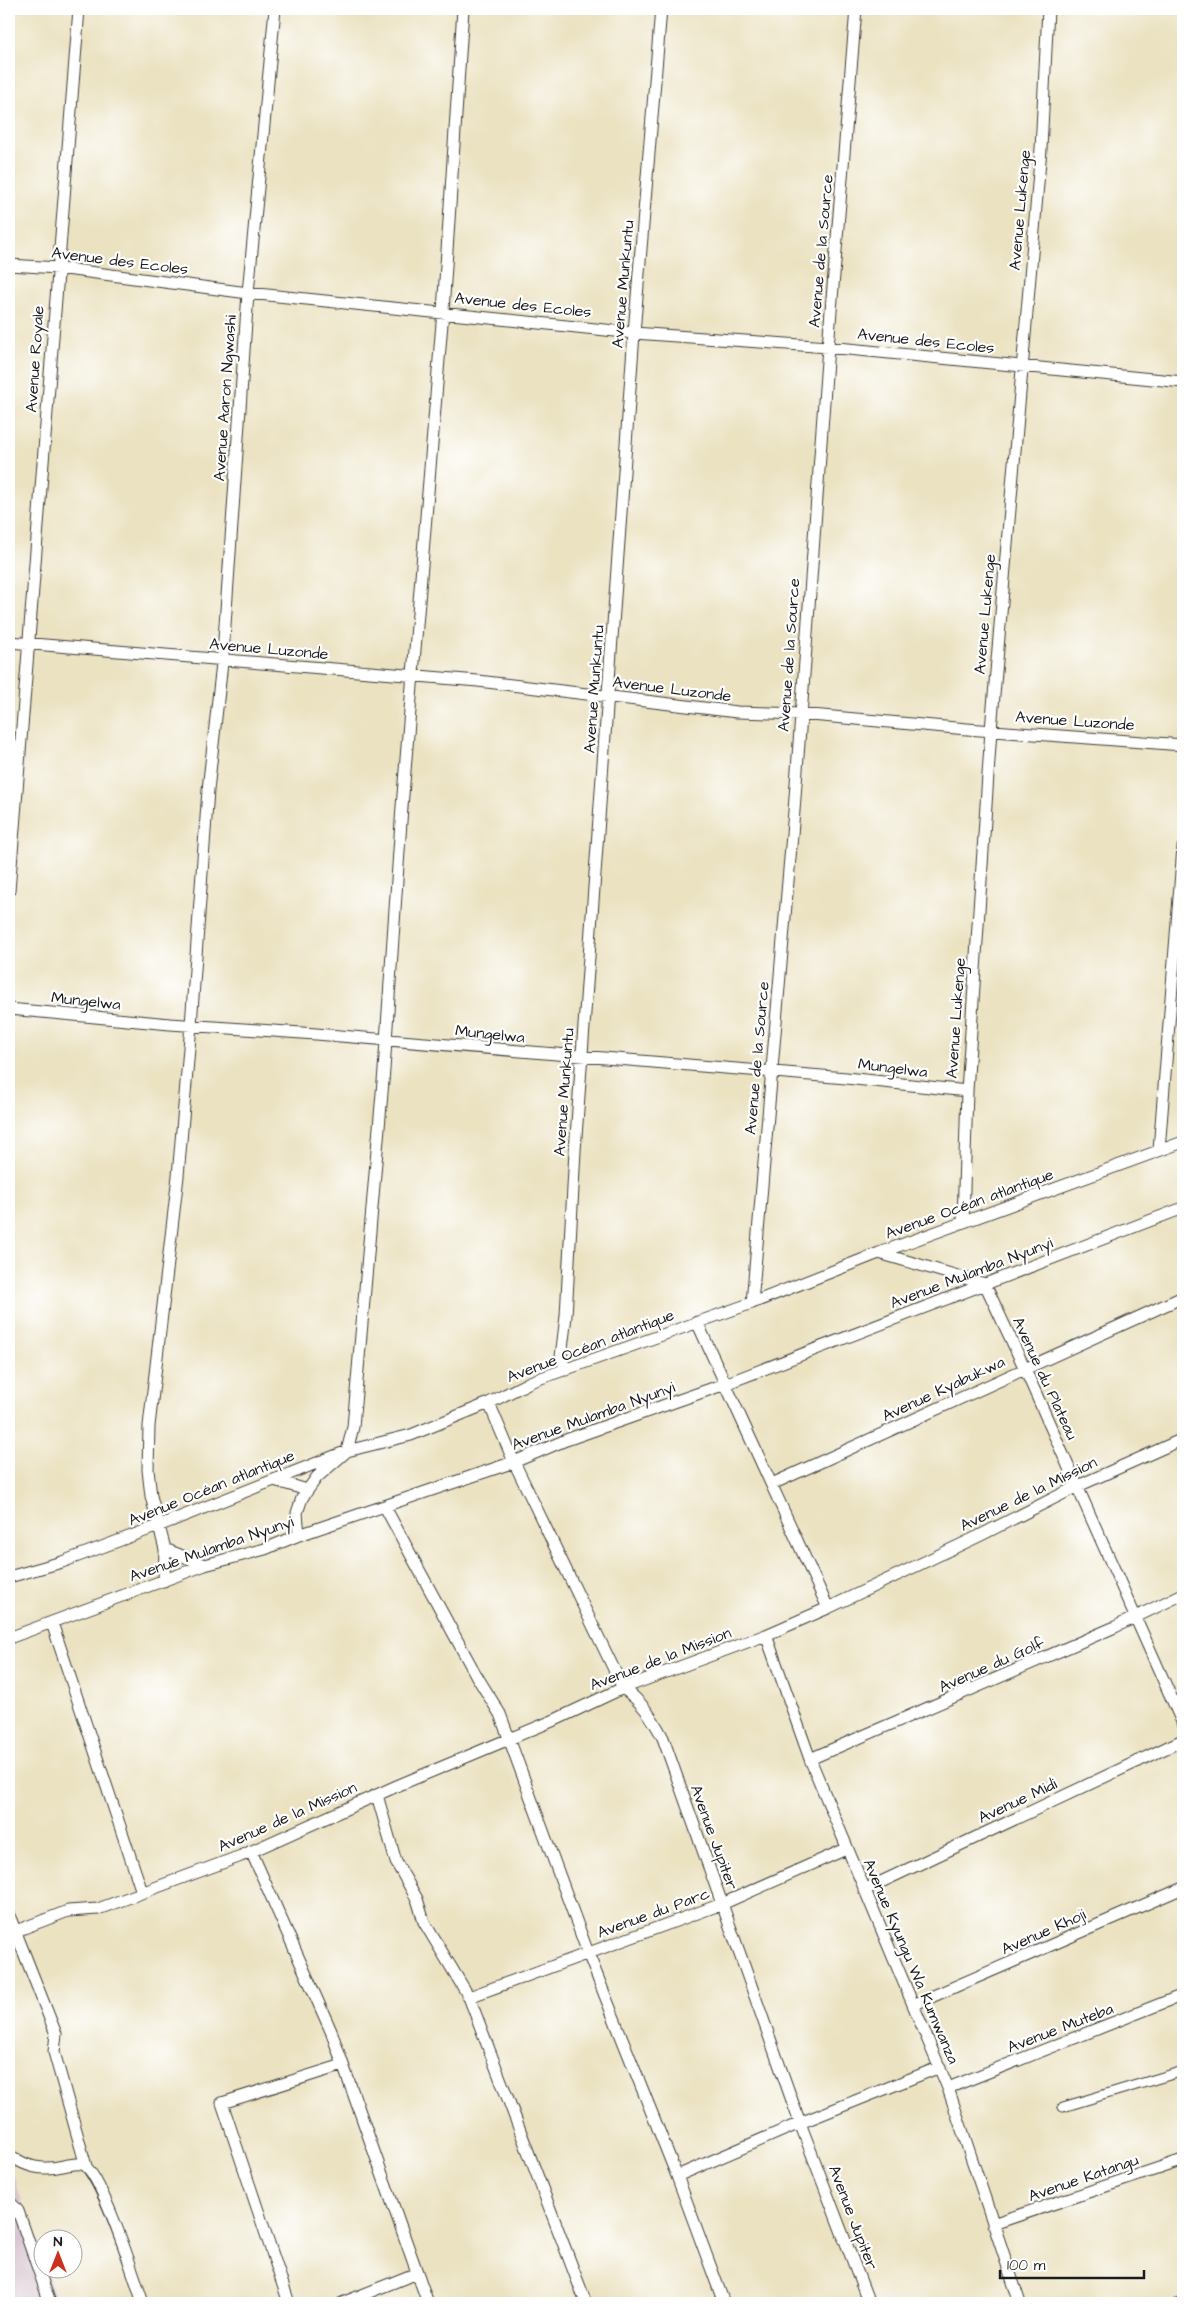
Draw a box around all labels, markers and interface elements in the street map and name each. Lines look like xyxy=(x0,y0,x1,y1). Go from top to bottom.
street label: Avenue Lukenge xyxy=(1004,149,1037,271)
street label: Avenue de la Source xyxy=(803,173,839,329)
street label: Avenue Munkuntu xyxy=(606,219,640,349)
street label: Avenue des Ecoles xyxy=(50,242,189,280)
street label: Avenue des Ecoles xyxy=(453,287,592,323)
street label: Avenue Royale xyxy=(20,305,51,413)
street label: Avenue Aaron Ngwashi xyxy=(208,314,243,482)
street label: Avenue des Ecoles xyxy=(856,323,995,359)
street label: Avenue Lukenge xyxy=(969,553,1002,675)
street label: Avenue de la Source xyxy=(773,577,805,733)
street label: Avenue Munkuntu xyxy=(579,624,609,754)
street label: Avenue Luzonde xyxy=(208,633,330,665)
street label: Avenue Luzonde xyxy=(611,671,733,707)
street label: Avenue Luzonde xyxy=(1015,706,1136,736)
street label: Avenue Lukenge xyxy=(941,957,972,1079)
street label: Avenue de la Source xyxy=(739,980,775,1136)
street label: Mungelwa xyxy=(50,986,122,1017)
street label: Mungelwa xyxy=(454,1019,526,1050)
street label: Avenue Munkuntu xyxy=(549,1027,579,1157)
street label: Mungelwa xyxy=(857,1053,929,1084)
street label: Avenue Océan atlantique xyxy=(882,1163,1057,1245)
street label: Avenue Mulamba Nyunyi xyxy=(887,1232,1057,1315)
street label: Avenue Océan atlantique xyxy=(504,1304,678,1388)
street label: Avenue du Plateau xyxy=(1007,1313,1083,1444)
street label: Avenue Kyabukwa xyxy=(878,1351,1009,1428)
street label: Avenue Mulamba Nyunyi xyxy=(509,1376,679,1457)
street label: Avenue Océan atlantique xyxy=(125,1444,298,1531)
street label: Avenue de la Mission xyxy=(956,1451,1101,1537)
street label: Avenue Mulamba Nyunyi xyxy=(126,1510,297,1588)
street label: Avenue de la Mission xyxy=(586,1622,734,1696)
street label: Avenue du Golf xyxy=(935,1632,1048,1698)
street label: Avenue Midi xyxy=(974,1773,1061,1829)
street label: Avenue de la Mission xyxy=(214,1776,360,1857)
street label: Avenue Jupiter xyxy=(685,1782,743,1893)
street label: Avenue Kyungu Wa Kumwanza xyxy=(857,1855,964,2068)
street label: Avenue du Parc xyxy=(594,1882,713,1944)
street label: Avenue Khoji xyxy=(998,1903,1090,1960)
street label: Avenue Muteba xyxy=(1004,1998,1117,2058)
street label: Avenue Katangu xyxy=(1025,2149,1142,2208)
street label: Avenue Jupiter xyxy=(823,2162,883,2273)
north arrow xyxy=(32,2230,82,2280)
text: N xyxy=(54,2232,63,2252)
scale bar xyxy=(1000,2247,1143,2279)
text: 100 m xyxy=(1007,2255,1046,2276)

